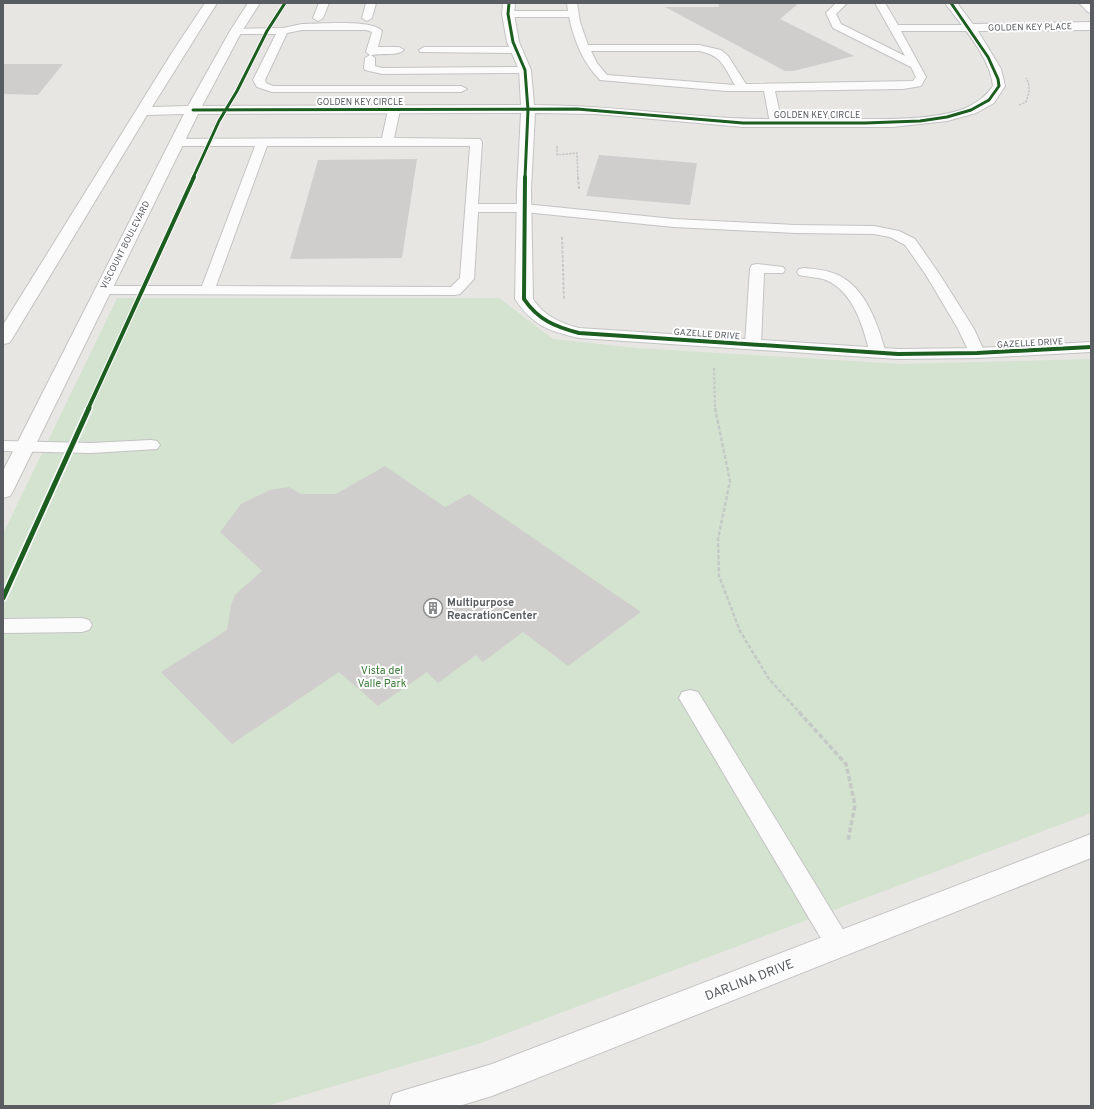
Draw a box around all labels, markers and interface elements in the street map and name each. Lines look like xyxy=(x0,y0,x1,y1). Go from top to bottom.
street label: GOLDEN KEY PLACE xyxy=(988,21,1072,34)
street label: GOLDEN KEY CIRCLE xyxy=(317,97,403,108)
street label: GOLDEN KEY CIRCLE xyxy=(774,110,860,121)
street label: VISCOUNT BOULEVARD xyxy=(98,199,153,291)
street label: GAZELLE DRIVE xyxy=(673,327,741,342)
street label: GAZELLE DRIVE xyxy=(997,336,1064,351)
place label: Multipurpose ReacrationCenter xyxy=(447,596,538,623)
building icon: Multipurpose ReacrationCenter xyxy=(422,597,444,619)
park label: Vista del Valle Park xyxy=(357,664,407,691)
street label: DARLINA DRIVE xyxy=(703,957,796,1005)

